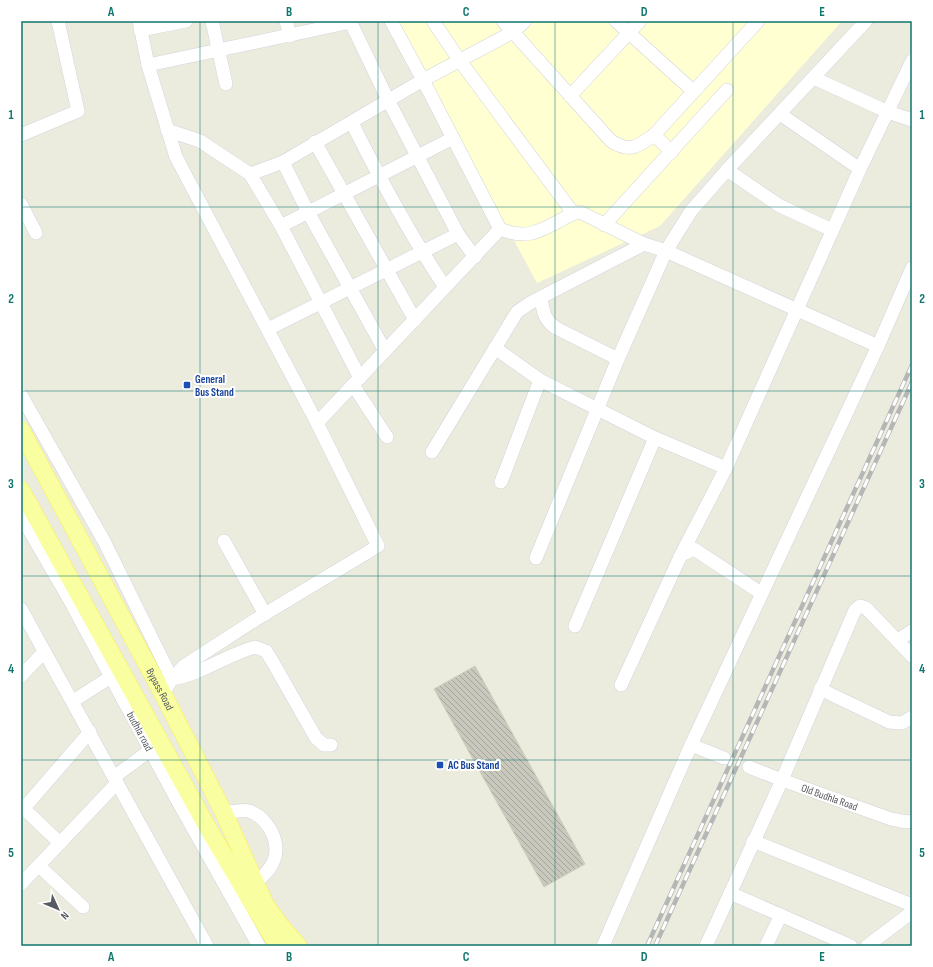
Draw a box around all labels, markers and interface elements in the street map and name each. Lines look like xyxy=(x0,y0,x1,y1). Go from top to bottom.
text: A xyxy=(107,4,115,20)
text: B xyxy=(286,4,292,20)
text: C xyxy=(463,4,470,20)
text: D xyxy=(641,4,648,20)
text: E xyxy=(819,4,825,20)
text: 1 xyxy=(8,107,14,123)
text: 1 xyxy=(919,107,925,123)
text: 2 xyxy=(8,291,14,307)
text: 2 xyxy=(919,291,925,307)
place label: General Bus Stand xyxy=(195,373,234,399)
marker: General Bus Stand xyxy=(182,380,192,390)
text: 3 xyxy=(8,476,14,492)
text: 3 xyxy=(919,476,925,492)
text: 4 xyxy=(8,661,14,677)
text: 4 xyxy=(919,661,925,677)
street label: Bypass Road xyxy=(144,666,177,713)
street label: budhla road xyxy=(124,709,156,754)
place label: AC Bus Stand xyxy=(447,759,499,772)
marker: AC Bus Stand xyxy=(435,760,445,770)
street label: Old Budhla Road xyxy=(800,781,860,813)
text: 5 xyxy=(8,845,14,861)
text: 5 xyxy=(919,845,925,861)
north arrow xyxy=(38,889,78,929)
text: N xyxy=(58,909,72,922)
text: A xyxy=(107,949,115,965)
text: B xyxy=(286,949,292,965)
text: C xyxy=(463,949,470,965)
text: D xyxy=(641,949,648,965)
text: E xyxy=(819,949,825,965)

